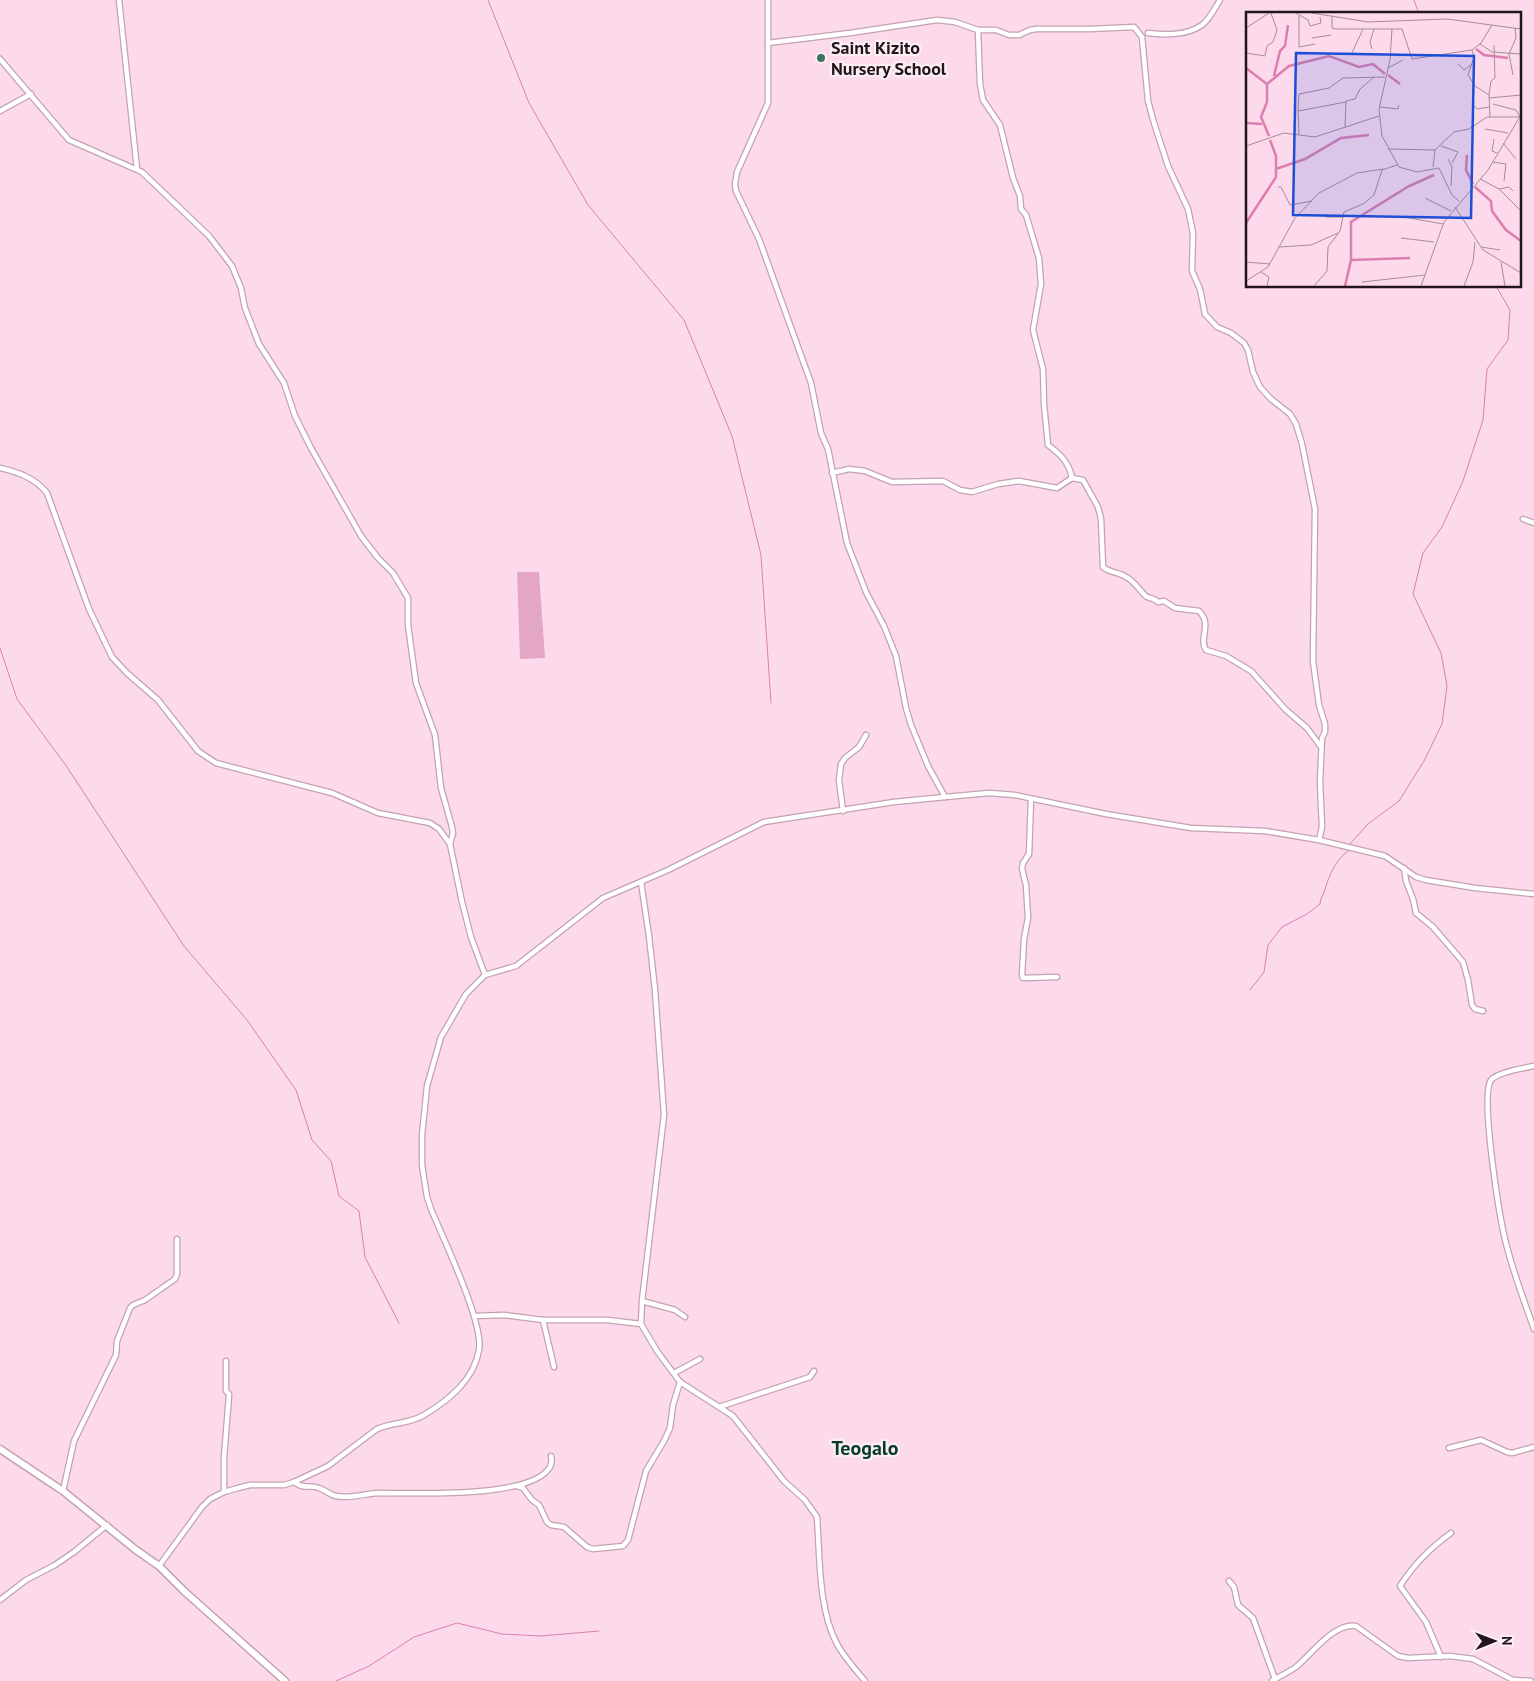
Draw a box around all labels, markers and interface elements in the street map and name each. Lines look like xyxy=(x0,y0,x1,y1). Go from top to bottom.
inset map xyxy=(1246,12,1522,288)
place label: Saint Kizito Nursery School xyxy=(831,36,947,80)
marker: Saint Kizito Nursery School xyxy=(815,52,827,64)
district label: Teogalo xyxy=(832,1435,899,1461)
north arrow xyxy=(1469,1616,1519,1666)
text: N xyxy=(1498,1636,1516,1646)

